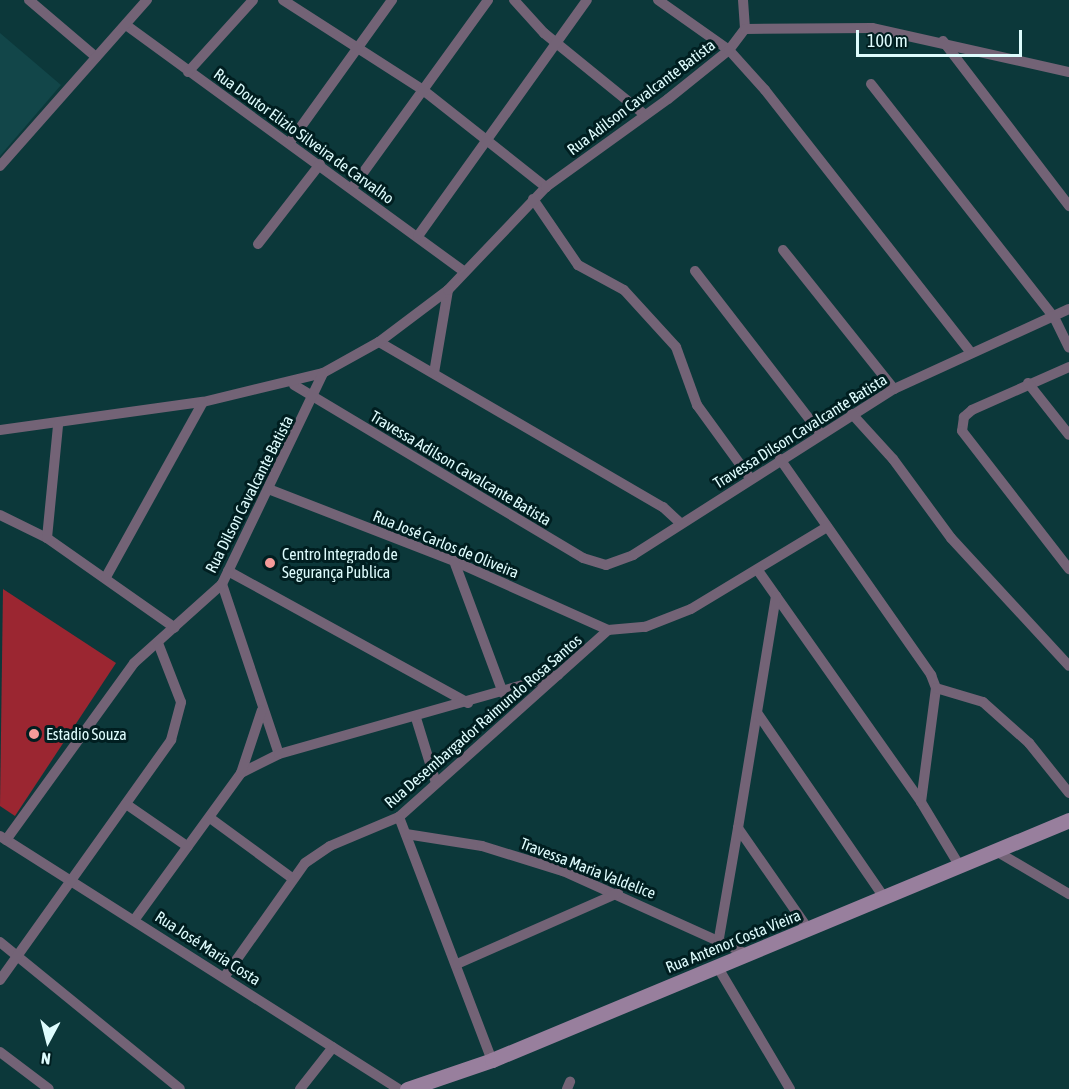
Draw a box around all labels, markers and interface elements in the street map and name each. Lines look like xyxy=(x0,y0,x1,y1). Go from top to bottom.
scale bar xyxy=(859,18,1026,56)
text: 100 m xyxy=(867,30,908,51)
street label: Rua Adilson Cavalcante Batista xyxy=(563,35,719,159)
street label: Rua Doutor Elizio Silveira de Carvalho xyxy=(210,64,398,208)
street label: Travessa Dilson Cavalcante Batista xyxy=(710,370,890,492)
street label: Travessa Adilson Cavalcante Batista xyxy=(367,406,555,530)
street label: Rua Dilson Cavalcante Batista xyxy=(201,412,297,576)
street label: Rua José Carlos de Oliveira xyxy=(370,506,522,582)
place label: Centro Integrado de Segurança Publica xyxy=(282,544,398,582)
marker: Centro Integrado de Segurança Publica xyxy=(263,556,277,570)
street label: Rua Desembargador Raimundo Rosa Santos xyxy=(380,630,586,812)
place label: Estadio Souza xyxy=(46,724,127,744)
marker: Estadio Souza xyxy=(27,727,41,741)
street label: Travessa Maria Valdelice xyxy=(518,833,658,903)
street label: Rua Antenor Costa Vieira xyxy=(663,905,803,977)
street label: Rua José Maria Costa xyxy=(152,907,264,989)
north arrow xyxy=(18,1011,78,1071)
text: N xyxy=(40,1049,52,1068)

